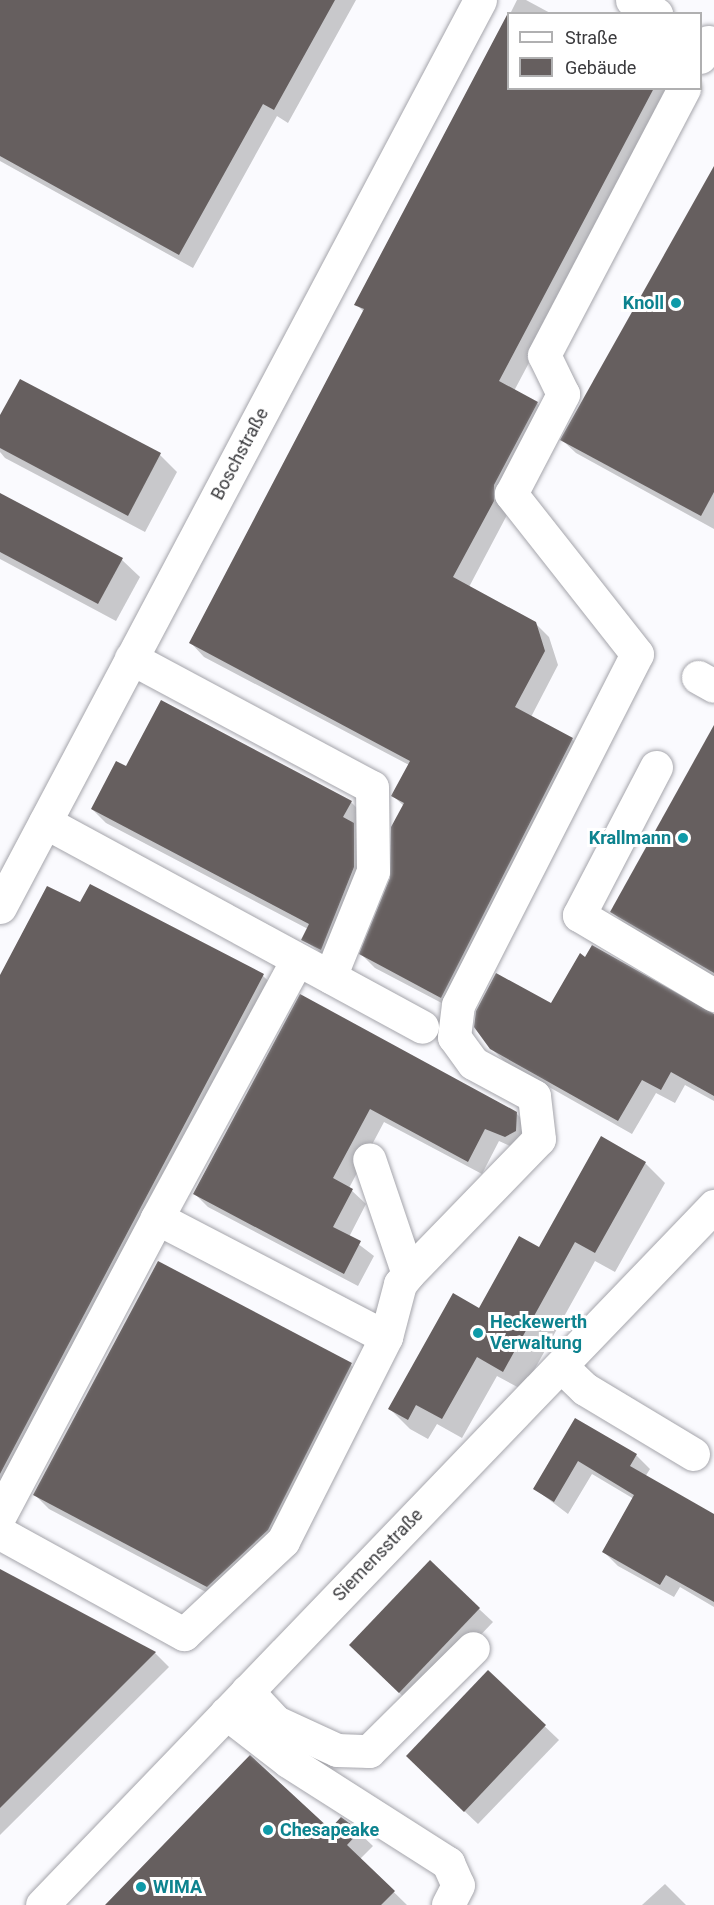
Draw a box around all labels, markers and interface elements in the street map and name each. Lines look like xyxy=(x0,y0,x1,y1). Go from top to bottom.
legend xyxy=(507,12,702,90)
text: Straße xyxy=(565,27,617,48)
text: Gebäude xyxy=(565,57,636,78)
place label: Knoll xyxy=(623,292,664,314)
marker: Knoll xyxy=(669,296,683,310)
street label: Boschstraße xyxy=(207,404,273,504)
place label: Krallmann xyxy=(589,827,671,849)
marker: Krallmann xyxy=(676,831,690,845)
place label: Heckewerth Verwaltung xyxy=(490,1312,587,1354)
marker: Heckewerth Verwaltung xyxy=(471,1326,485,1340)
street label: Siemensstraße xyxy=(329,1504,427,1606)
place label: Chesapeake xyxy=(280,1819,379,1841)
marker: Chesapeake xyxy=(261,1823,275,1837)
place label: WIMA xyxy=(153,1876,202,1898)
marker: WIMA xyxy=(134,1880,148,1894)

